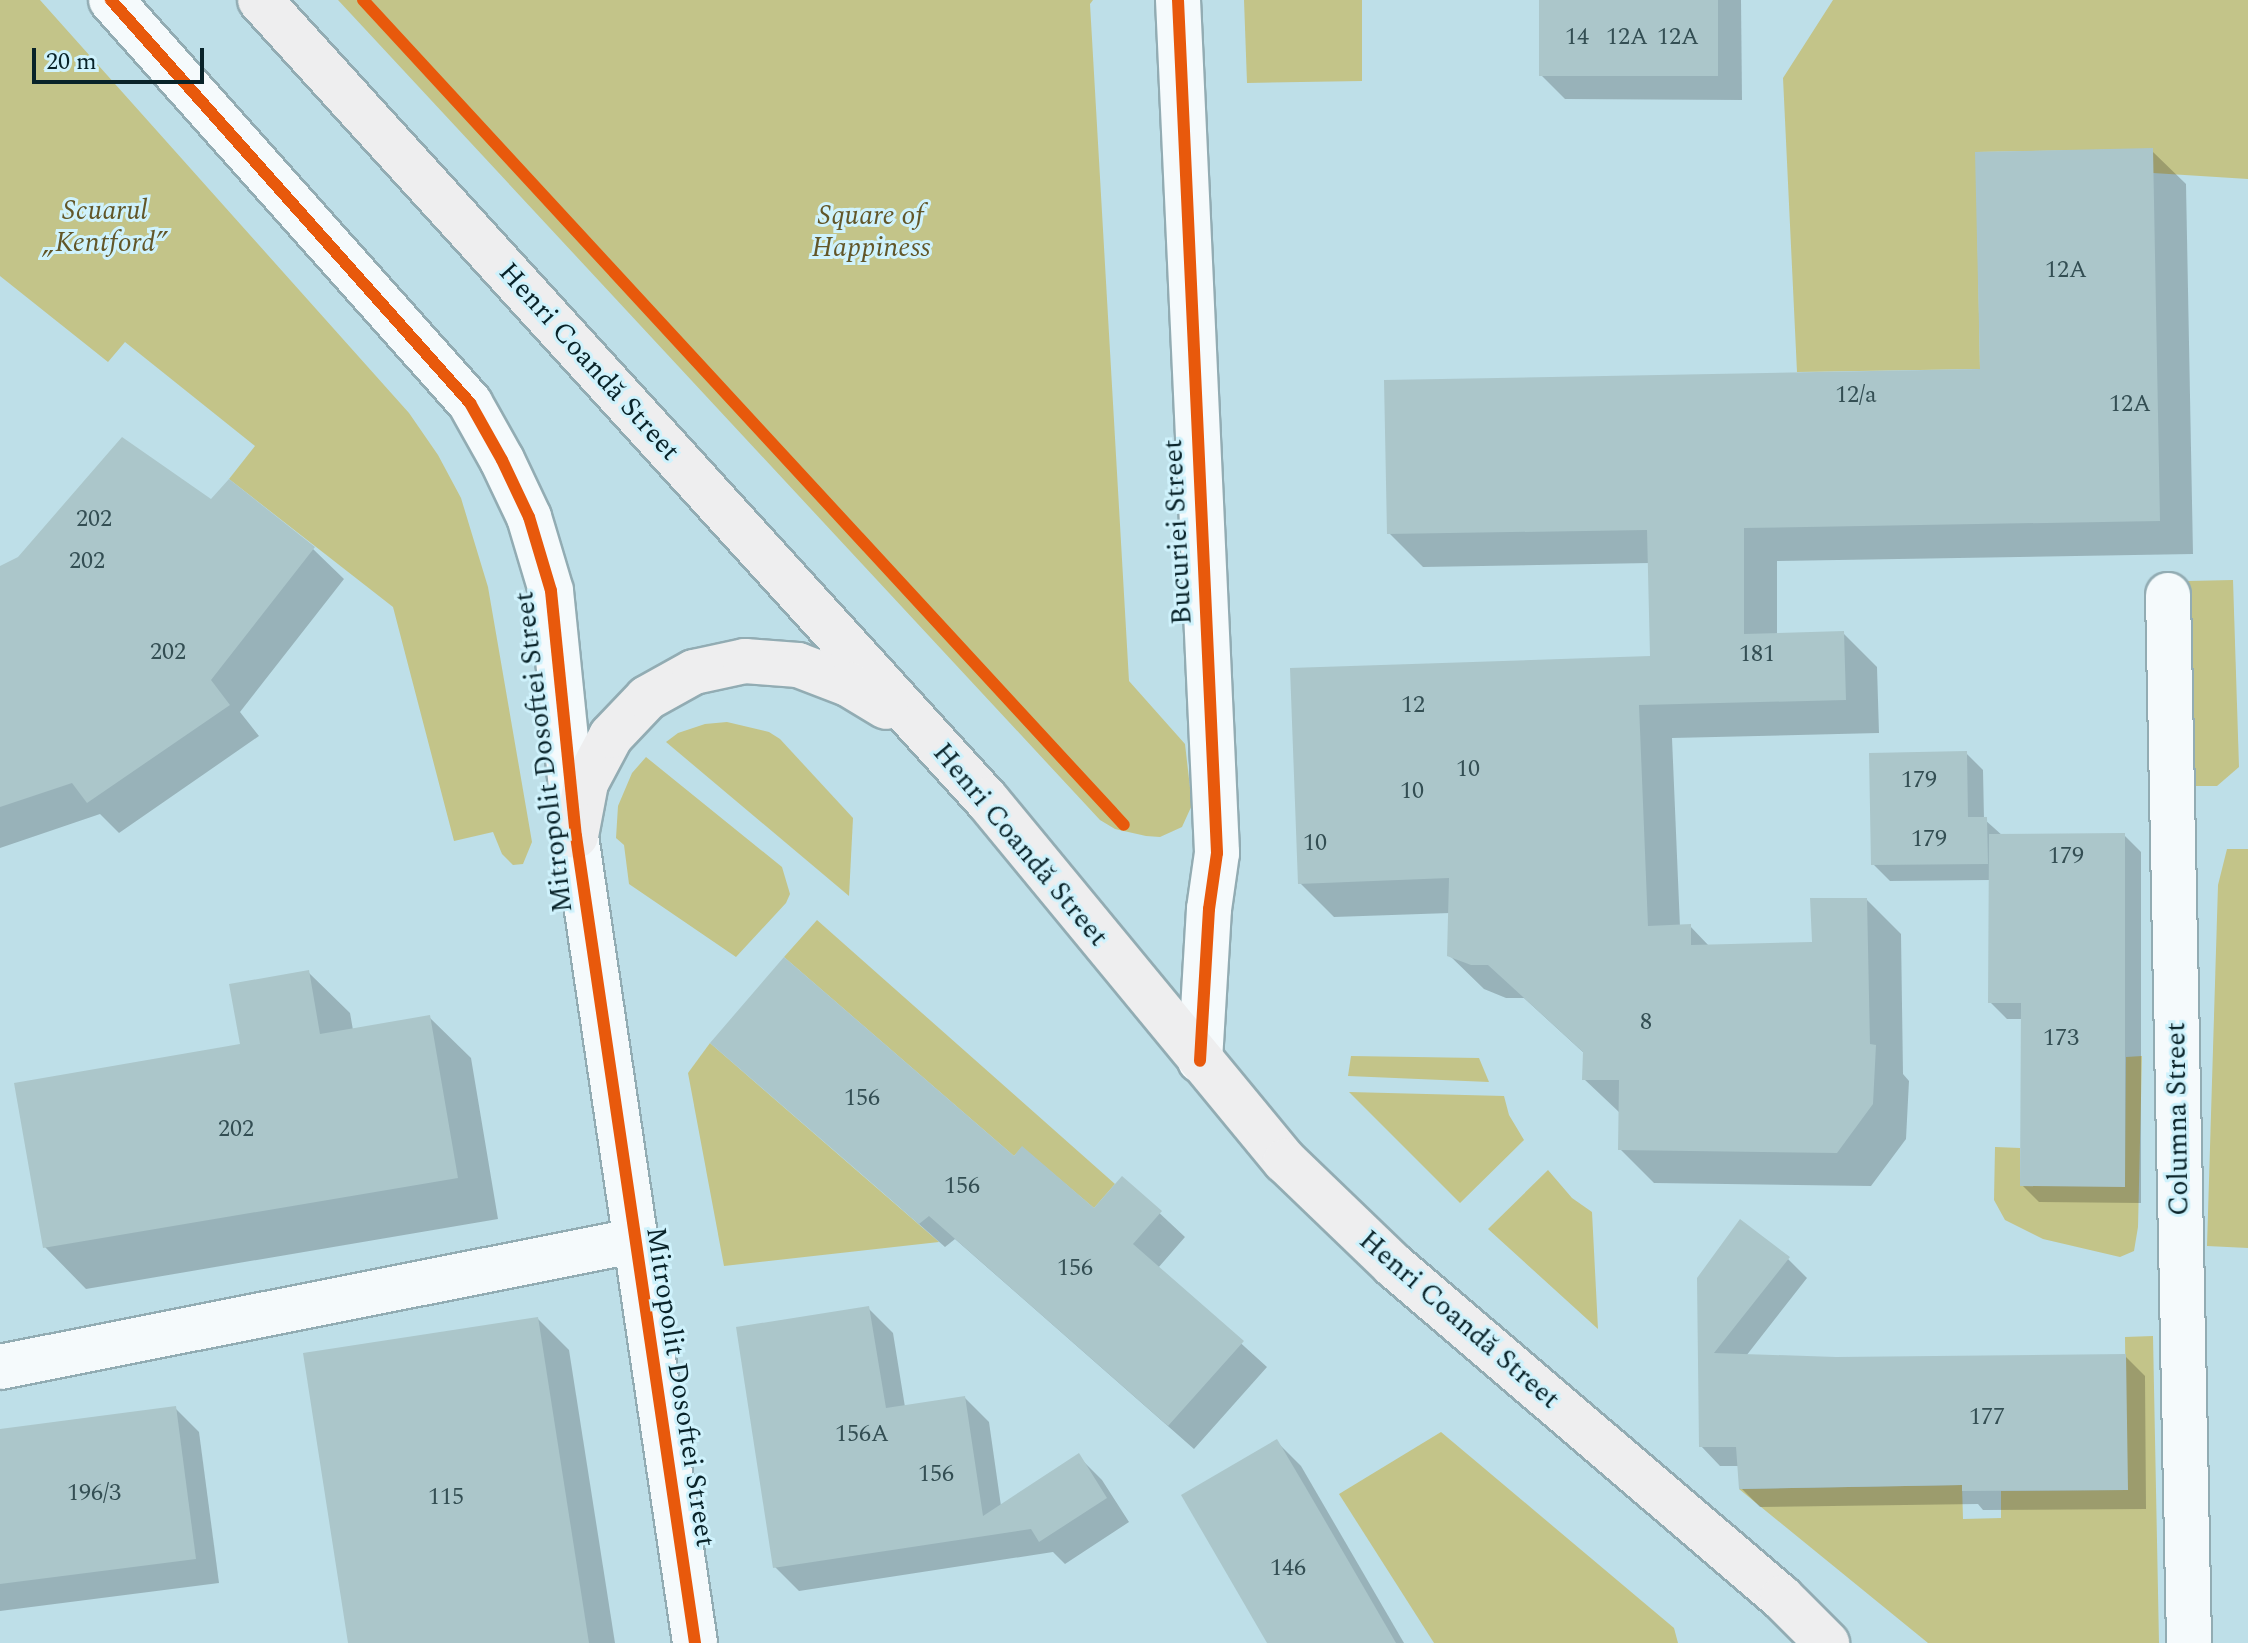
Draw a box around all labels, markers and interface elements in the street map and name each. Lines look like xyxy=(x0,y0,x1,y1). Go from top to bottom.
house number: 14 xyxy=(1565,24,1589,52)
house number: 12A xyxy=(1606,24,1648,52)
house number: 12A xyxy=(1657,24,1699,52)
scale bar xyxy=(36,32,208,82)
text: 20 m xyxy=(46,44,97,80)
park label: Scuarul „Kentford” xyxy=(43,194,167,260)
park label: Square of Happiness xyxy=(812,199,930,265)
street label: Henri Coandă Street xyxy=(491,256,687,468)
house number: 12A xyxy=(2045,257,2087,285)
house number: 12/a xyxy=(1835,382,1877,410)
house number: 12A xyxy=(2109,391,2151,419)
street label: Bucuriei Street xyxy=(1156,438,1200,626)
house number: 202 xyxy=(76,506,112,534)
house number: 202 xyxy=(69,548,105,576)
street label: Mitropolit Dosoftei Street xyxy=(508,589,580,915)
house number: 202 xyxy=(150,639,186,667)
house number: 181 xyxy=(1739,641,1775,669)
house number: 12 xyxy=(1401,692,1425,720)
street label: Henri Coandă Street xyxy=(925,737,1115,953)
house number: 10 xyxy=(1456,756,1480,784)
house number: 179 xyxy=(1901,767,1937,795)
house number: 10 xyxy=(1400,778,1424,806)
house number: 179 xyxy=(1911,826,1947,854)
house number: 10 xyxy=(1303,830,1327,858)
house number: 179 xyxy=(2048,843,2084,871)
house number: 8 xyxy=(1640,1009,1652,1037)
street label: Columna Street xyxy=(2160,1022,2196,1216)
house number: 173 xyxy=(2043,1025,2079,1053)
house number: 156 xyxy=(844,1085,880,1113)
house number: 202 xyxy=(218,1116,254,1144)
house number: 156 xyxy=(944,1173,980,1201)
street label: Henri Coandă Street xyxy=(1352,1224,1566,1416)
street label: Mitropolit Dosoftei Street xyxy=(638,1225,722,1549)
house number: 156 xyxy=(1057,1255,1093,1283)
house number: 177 xyxy=(1969,1404,2005,1432)
house number: 156A xyxy=(835,1421,889,1449)
house number: 156 xyxy=(918,1461,954,1489)
house number: 196/3 xyxy=(67,1480,121,1508)
house number: 115 xyxy=(428,1484,464,1512)
house number: 146 xyxy=(1270,1555,1306,1583)

